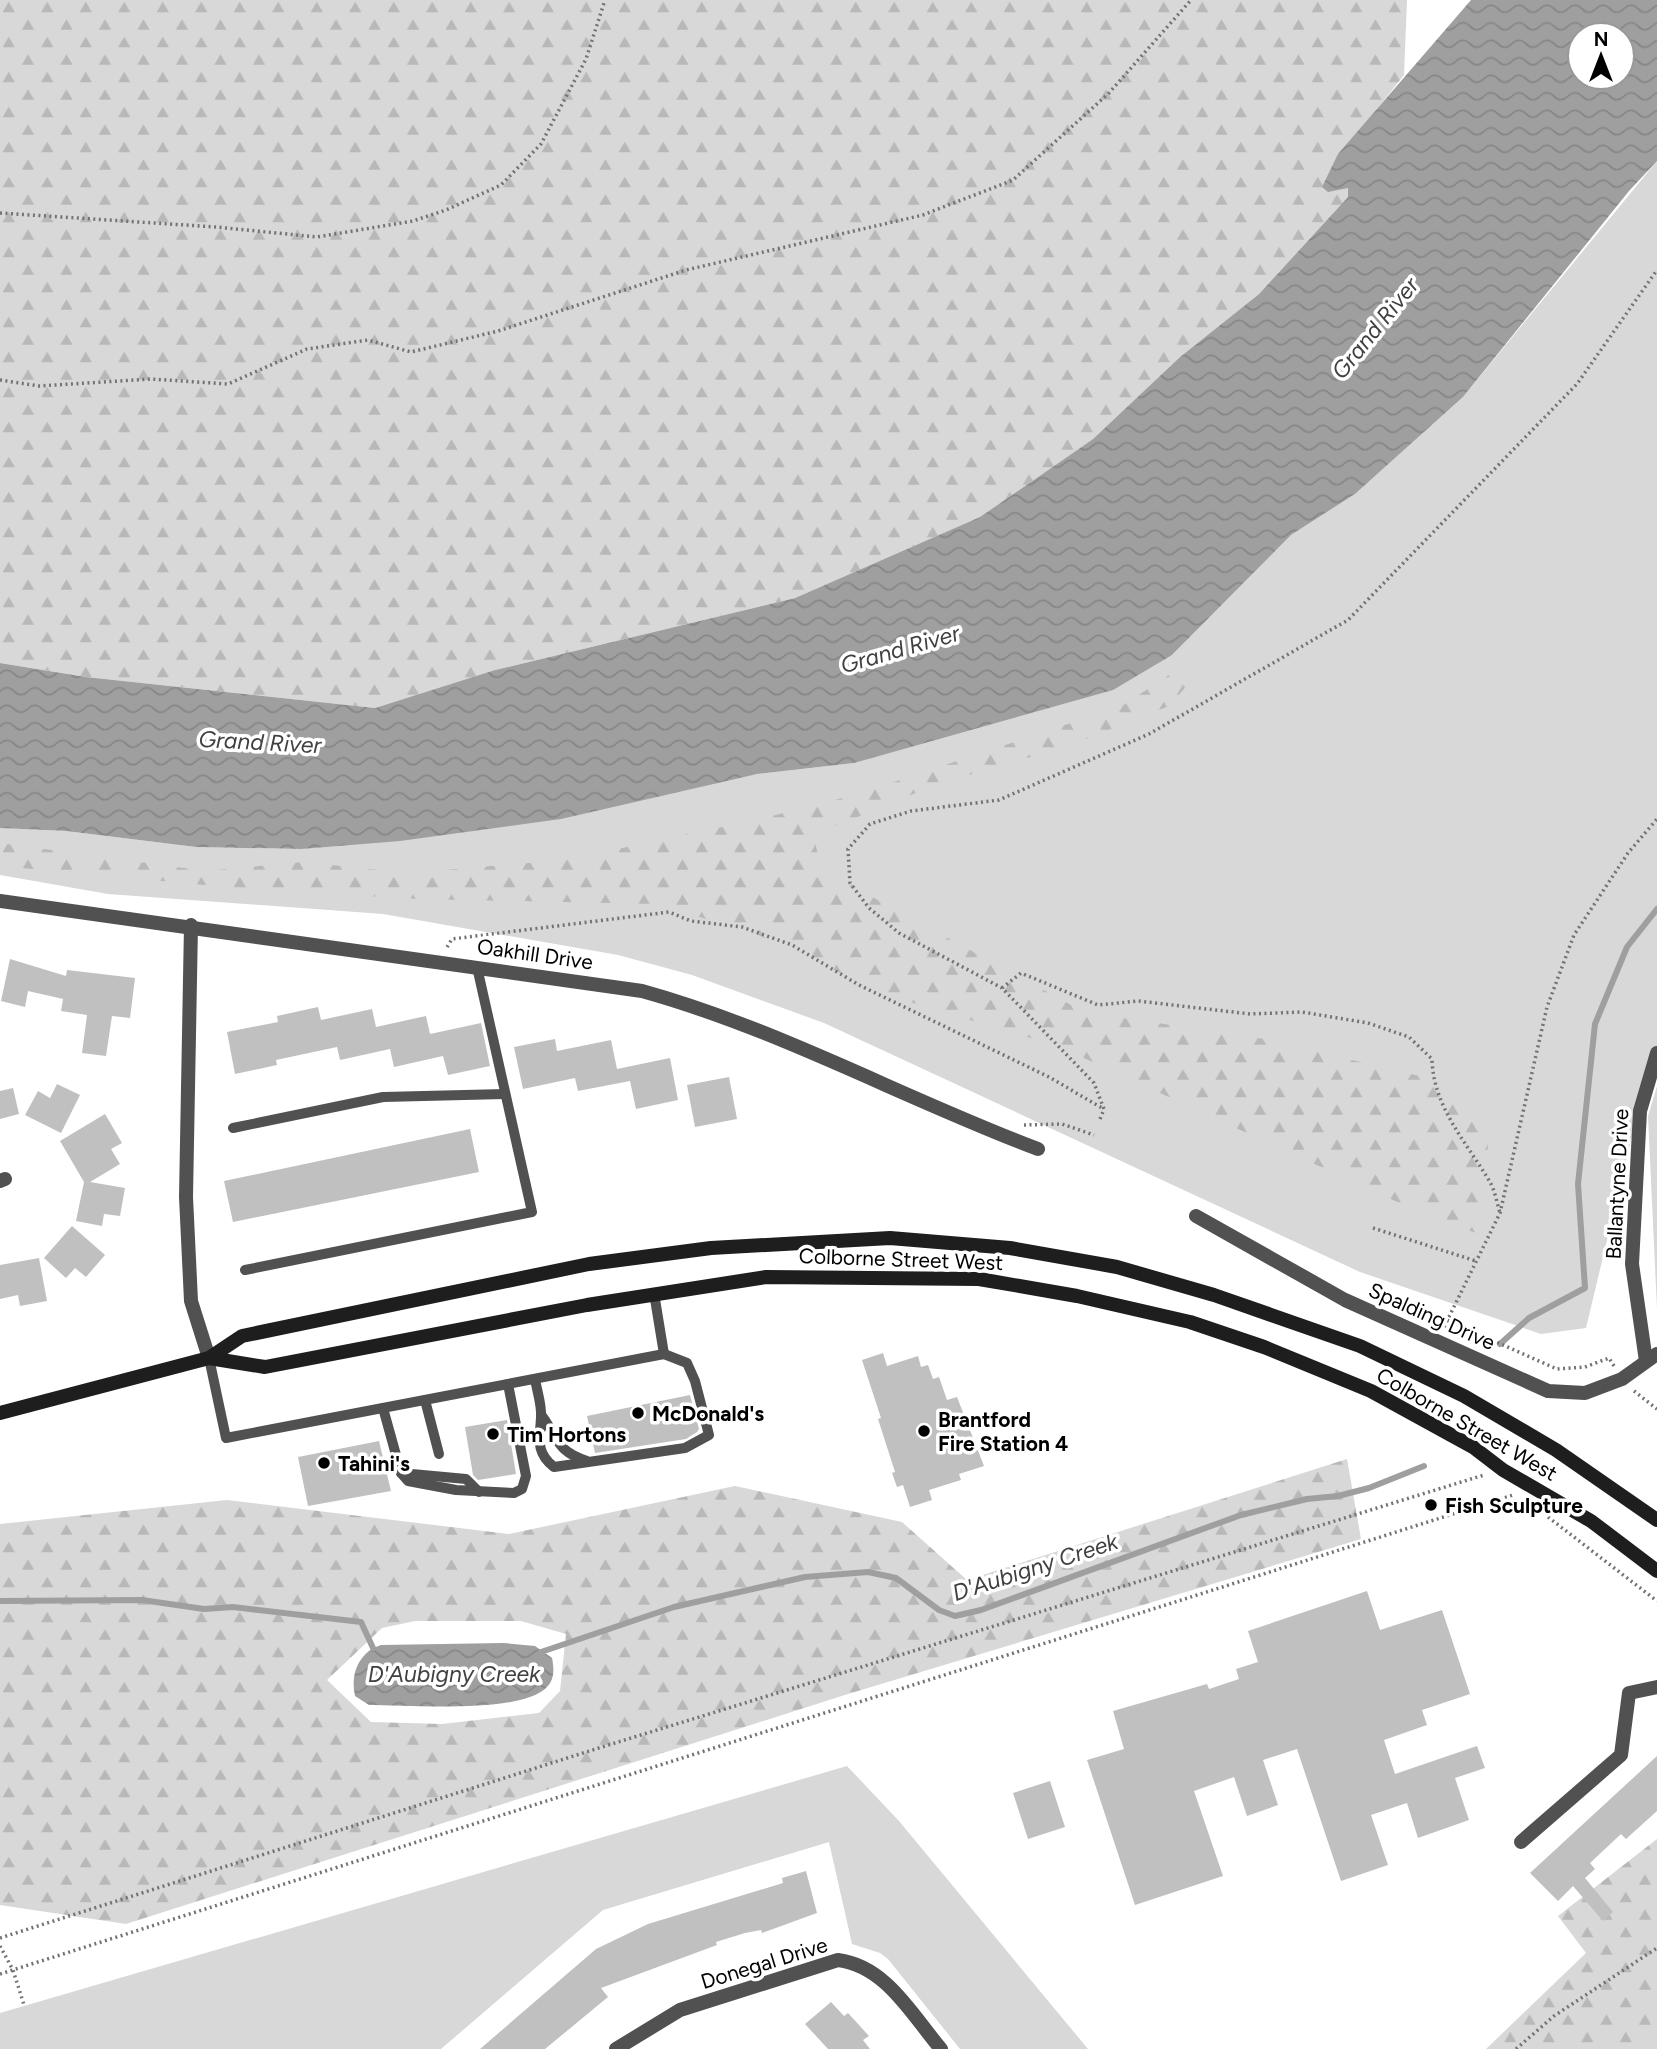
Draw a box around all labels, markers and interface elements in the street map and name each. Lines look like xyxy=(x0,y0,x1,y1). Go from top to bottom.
north arrow xyxy=(1566,21,1636,91)
text: N xyxy=(1594,28,1608,51)
water label: Grand River xyxy=(1326,271,1425,384)
water label: Grand River xyxy=(837,618,964,679)
water label: Grand River xyxy=(198,725,323,759)
street label: Oakhill Drive xyxy=(475,933,595,975)
street label: Ballantyne Drive xyxy=(1601,1108,1633,1260)
street label: Colborne Street West xyxy=(798,1243,1004,1275)
street label: Spalding Drive xyxy=(1365,1277,1499,1355)
street label: Colborne Street West xyxy=(1372,1362,1562,1486)
place label: McDonald's xyxy=(652,1401,764,1426)
marker: McDonald's xyxy=(630,1405,646,1421)
place label: Brantford Fire Station 4 xyxy=(938,1407,1068,1456)
place label: Tim Hortons xyxy=(507,1422,626,1447)
marker: Brantford Fire Station 4 xyxy=(916,1423,932,1439)
marker: Tim Hortons xyxy=(485,1426,501,1442)
place label: Tahini's xyxy=(338,1451,410,1476)
marker: Tahini's xyxy=(316,1455,332,1471)
place label: Fish Sculpture xyxy=(1445,1493,1583,1518)
marker: Fish Sculpture xyxy=(1423,1497,1439,1513)
water label: D'Aubigny Creek xyxy=(949,1527,1122,1607)
water label: D'Aubigny Creek xyxy=(368,1660,541,1688)
street label: Donegal Drive xyxy=(698,1932,830,1994)

